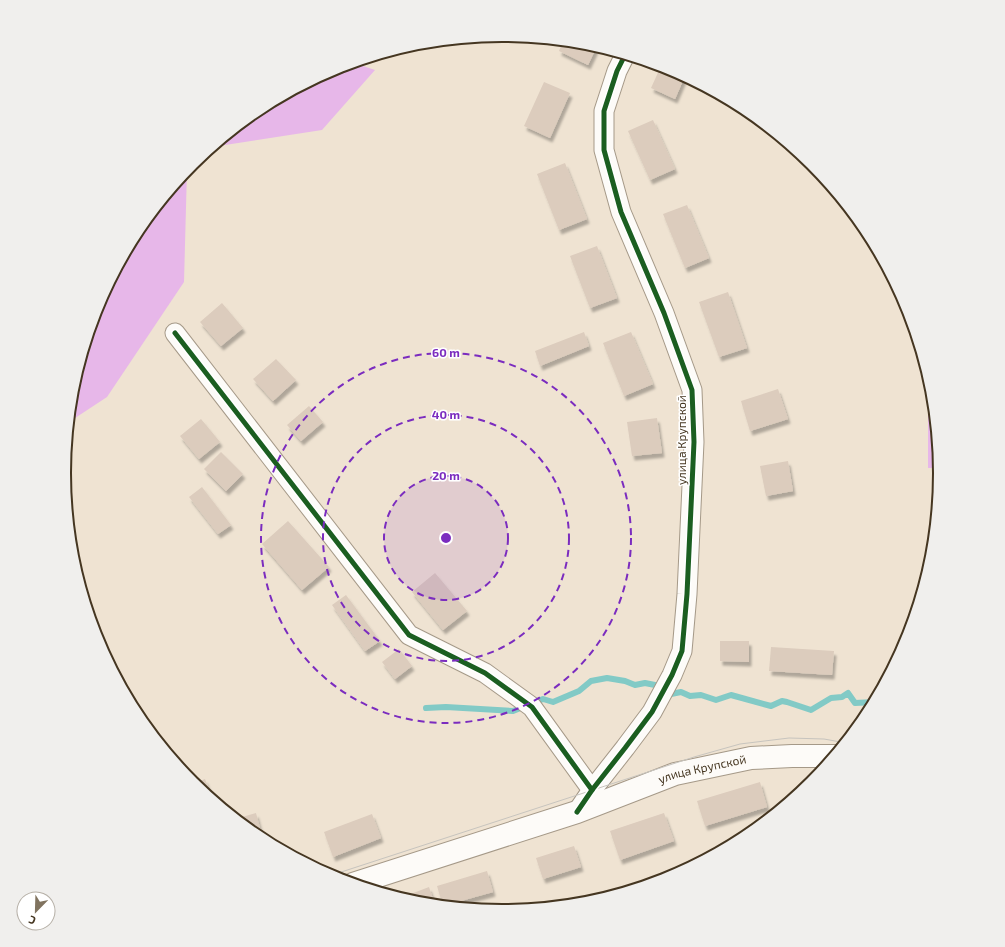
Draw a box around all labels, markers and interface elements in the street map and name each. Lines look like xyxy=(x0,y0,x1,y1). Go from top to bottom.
text: 60 m xyxy=(432,345,460,359)
street label: улица Крупской xyxy=(674,395,689,485)
text: 40 m xyxy=(432,407,460,421)
text: 20 m xyxy=(432,468,460,482)
centre of rings xyxy=(439,531,453,545)
street label: улица Крупской xyxy=(656,751,747,787)
north arrow xyxy=(16,891,56,931)
text: С xyxy=(26,913,37,928)

